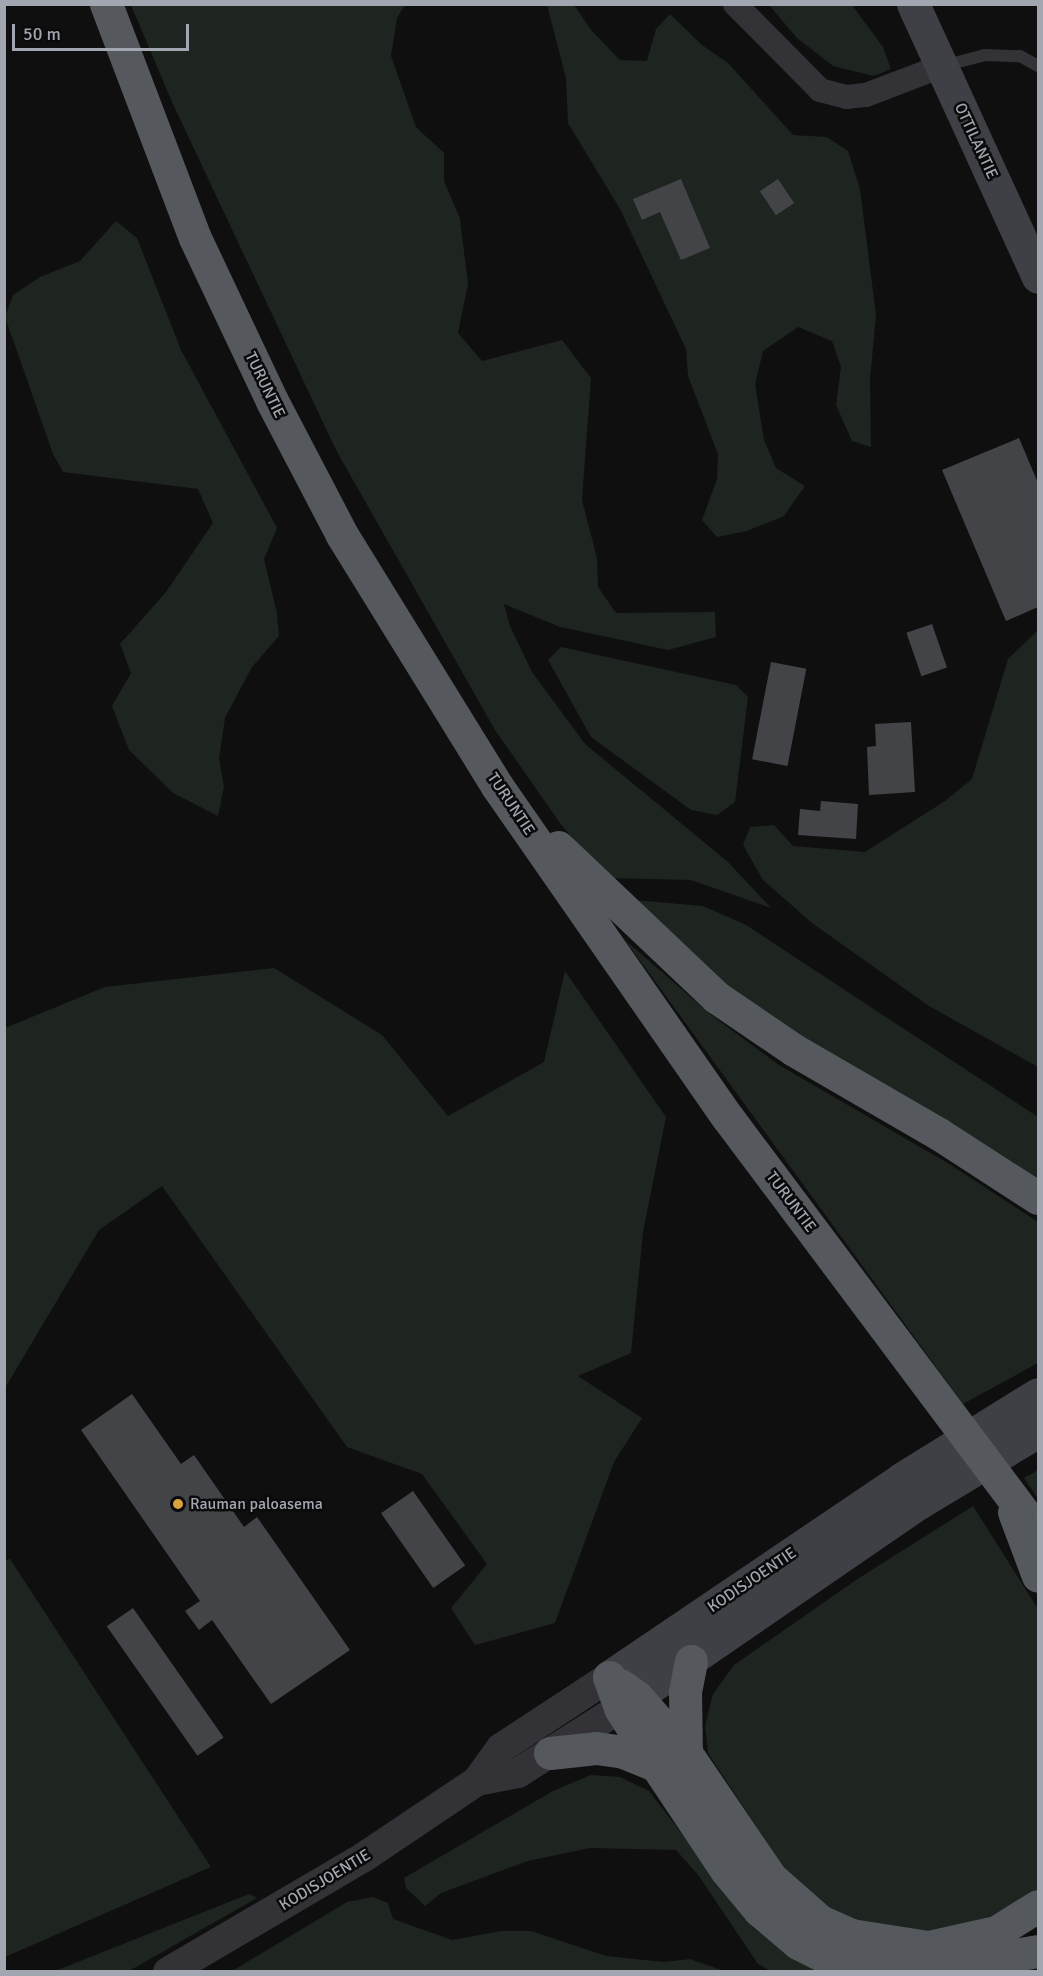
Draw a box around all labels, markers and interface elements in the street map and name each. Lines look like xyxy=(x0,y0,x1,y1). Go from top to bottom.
scale bar xyxy=(15,12,192,50)
text: 50 m xyxy=(23,23,61,45)
street label: OTTILANTIE xyxy=(950,100,1002,182)
street label: TURUNTIE xyxy=(241,349,289,421)
street label: TURUNTIE xyxy=(483,769,539,839)
street label: TURUNTIE xyxy=(762,1168,820,1236)
place label: Rauman paloasema xyxy=(190,1494,323,1514)
marker: Rauman paloasema xyxy=(171,1497,185,1511)
street label: KODISJOENTIE xyxy=(704,1543,800,1617)
street label: KODISJOENTIE xyxy=(276,1845,374,1915)

